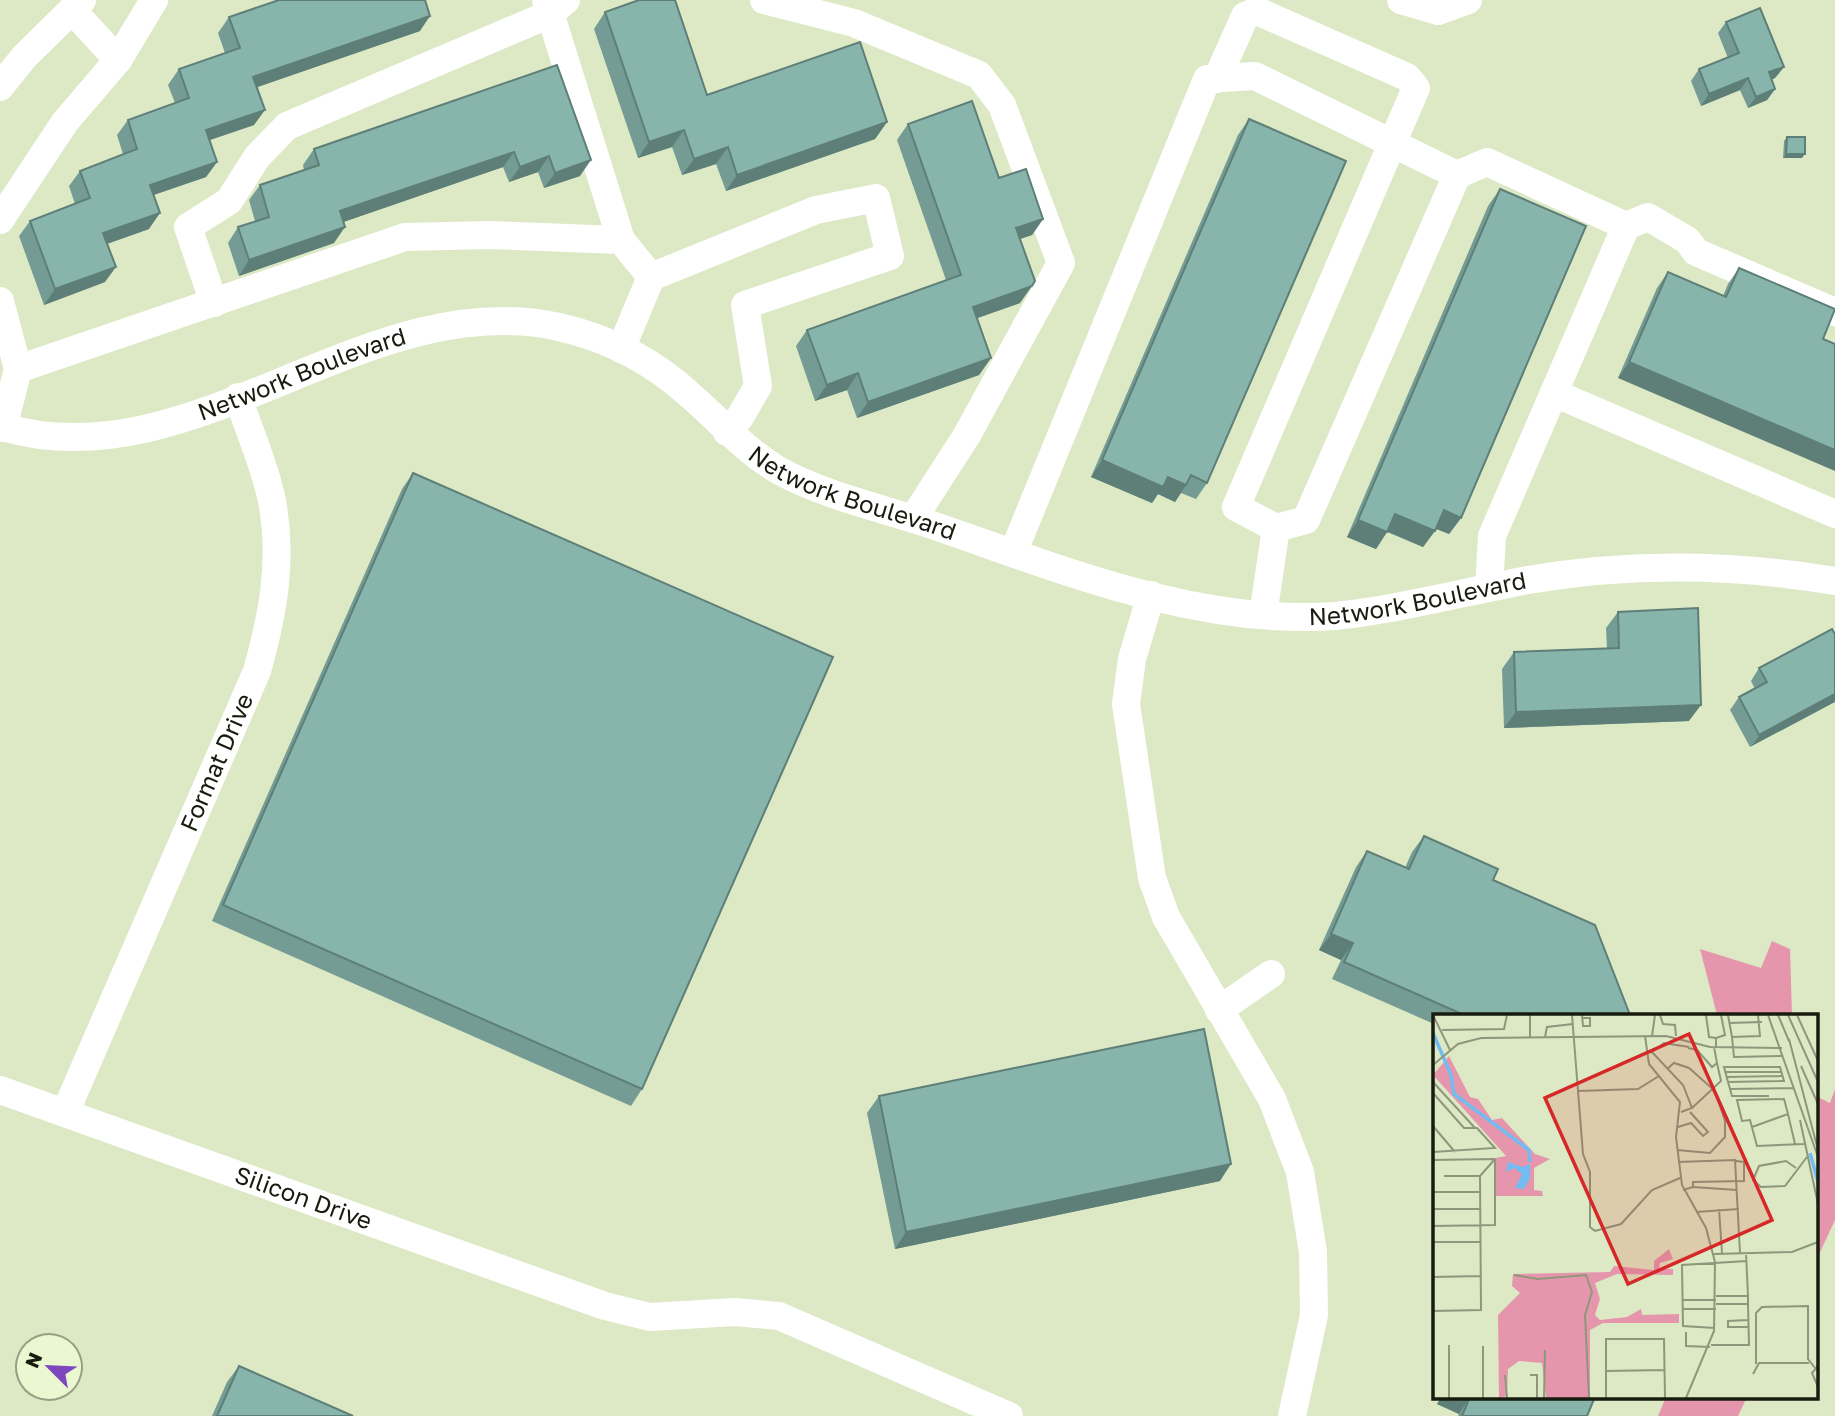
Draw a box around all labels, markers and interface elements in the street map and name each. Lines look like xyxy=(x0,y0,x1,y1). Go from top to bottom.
street label: Network Boulevard xyxy=(193,320,409,426)
street label: Network Boulevard xyxy=(744,439,960,545)
street label: Network Boulevard xyxy=(1308,565,1528,630)
street label: Format Drive xyxy=(173,689,259,835)
inset map xyxy=(1433,1014,1818,1398)
street label: Silicon Drive xyxy=(231,1159,376,1235)
north arrow xyxy=(14,1332,84,1402)
text: N xyxy=(20,1349,46,1371)

